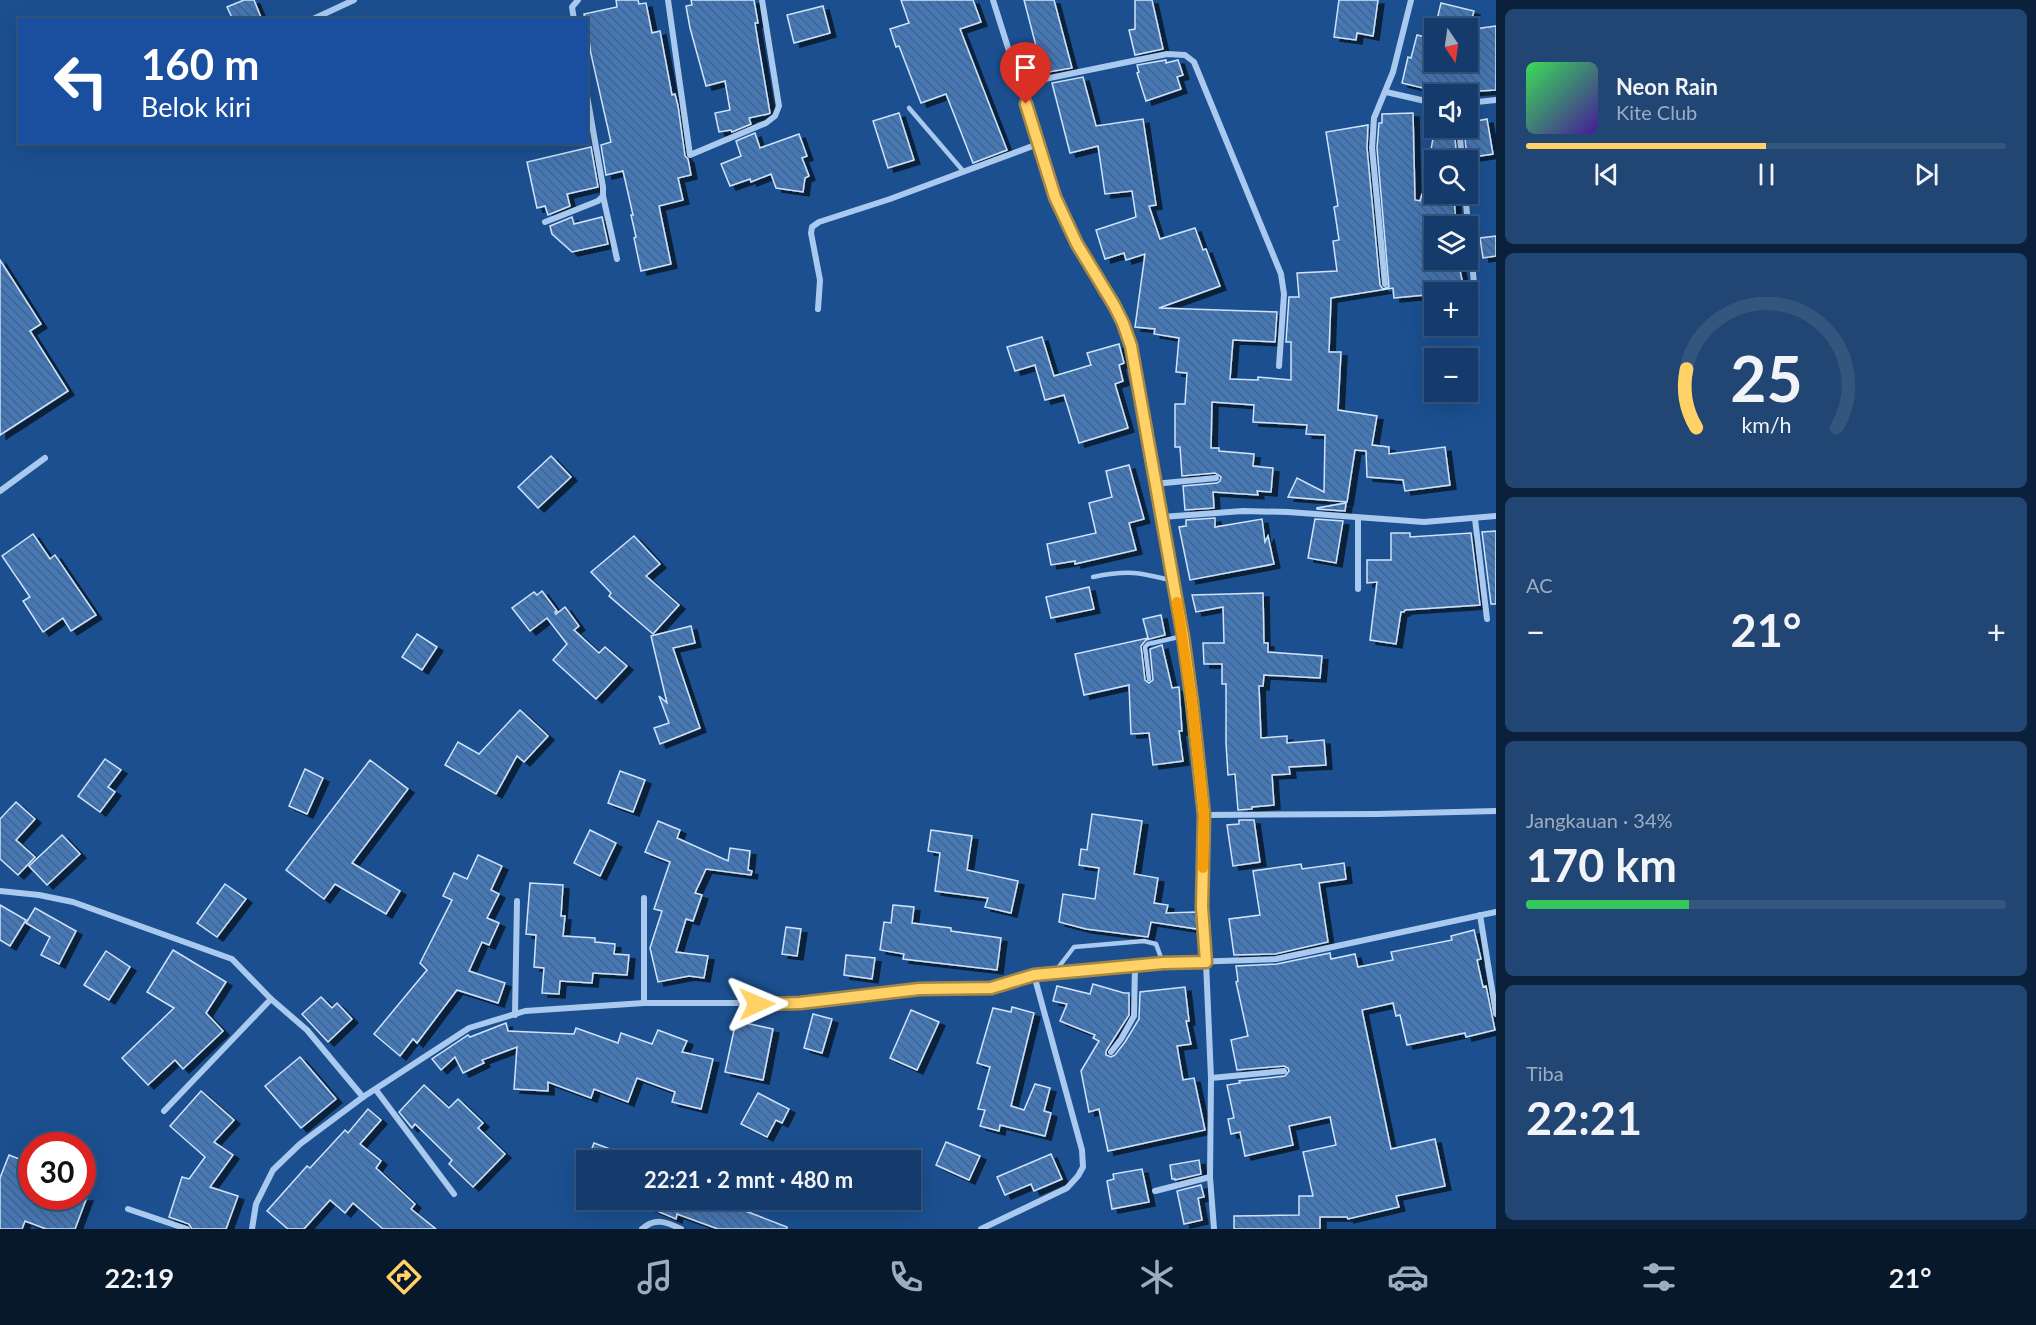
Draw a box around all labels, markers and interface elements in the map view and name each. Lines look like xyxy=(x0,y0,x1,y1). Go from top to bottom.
north arrow xyxy=(1424,18,1478,72)
map controls xyxy=(1424,18,1478,402)
text: 160 m xyxy=(141,39,259,89)
icon: left xyxy=(42,42,120,120)
pin xyxy=(1000,42,1051,104)
icon: arrive xyxy=(1009,51,1042,84)
text: Neon Rain xyxy=(1616,73,1718,100)
button: sound xyxy=(1424,84,1478,138)
text: Belok kiri xyxy=(141,90,251,123)
text: Kite Club xyxy=(1616,100,1697,124)
button: search xyxy=(1424,150,1478,204)
icon: previous xyxy=(1590,158,1623,191)
icon: pause xyxy=(1750,158,1783,191)
icon: next xyxy=(1910,158,1943,191)
button: layers xyxy=(1424,216,1478,270)
button: + xyxy=(1424,282,1478,336)
text: 25 xyxy=(1730,340,1802,415)
button: − xyxy=(1424,348,1478,402)
text: km/h xyxy=(1741,412,1791,438)
text: AC xyxy=(1526,573,1553,597)
text: 21° xyxy=(1731,603,1801,657)
text: − xyxy=(1526,611,1545,651)
text: + xyxy=(1987,611,2006,651)
text: Jangkauan · 34% xyxy=(1526,808,1673,832)
text: 170 km xyxy=(1526,838,1677,892)
position arrow xyxy=(725,972,789,1036)
text: Tiba xyxy=(1526,1061,1564,1085)
text: 22:21 xyxy=(1526,1091,1642,1145)
speed limit sign: 30 xyxy=(18,1132,96,1210)
text: 22:21 · 2 mnt · 480 m xyxy=(644,1166,853,1193)
icon: directions xyxy=(383,1256,425,1298)
icon: music xyxy=(634,1256,676,1298)
icon: phone xyxy=(885,1256,927,1298)
icon: climate xyxy=(1136,1256,1178,1298)
icon: car xyxy=(1387,1256,1429,1298)
icon: filters xyxy=(1638,1256,1680,1298)
text: 22:19 xyxy=(104,1261,174,1294)
text: 21° xyxy=(1889,1261,1931,1294)

